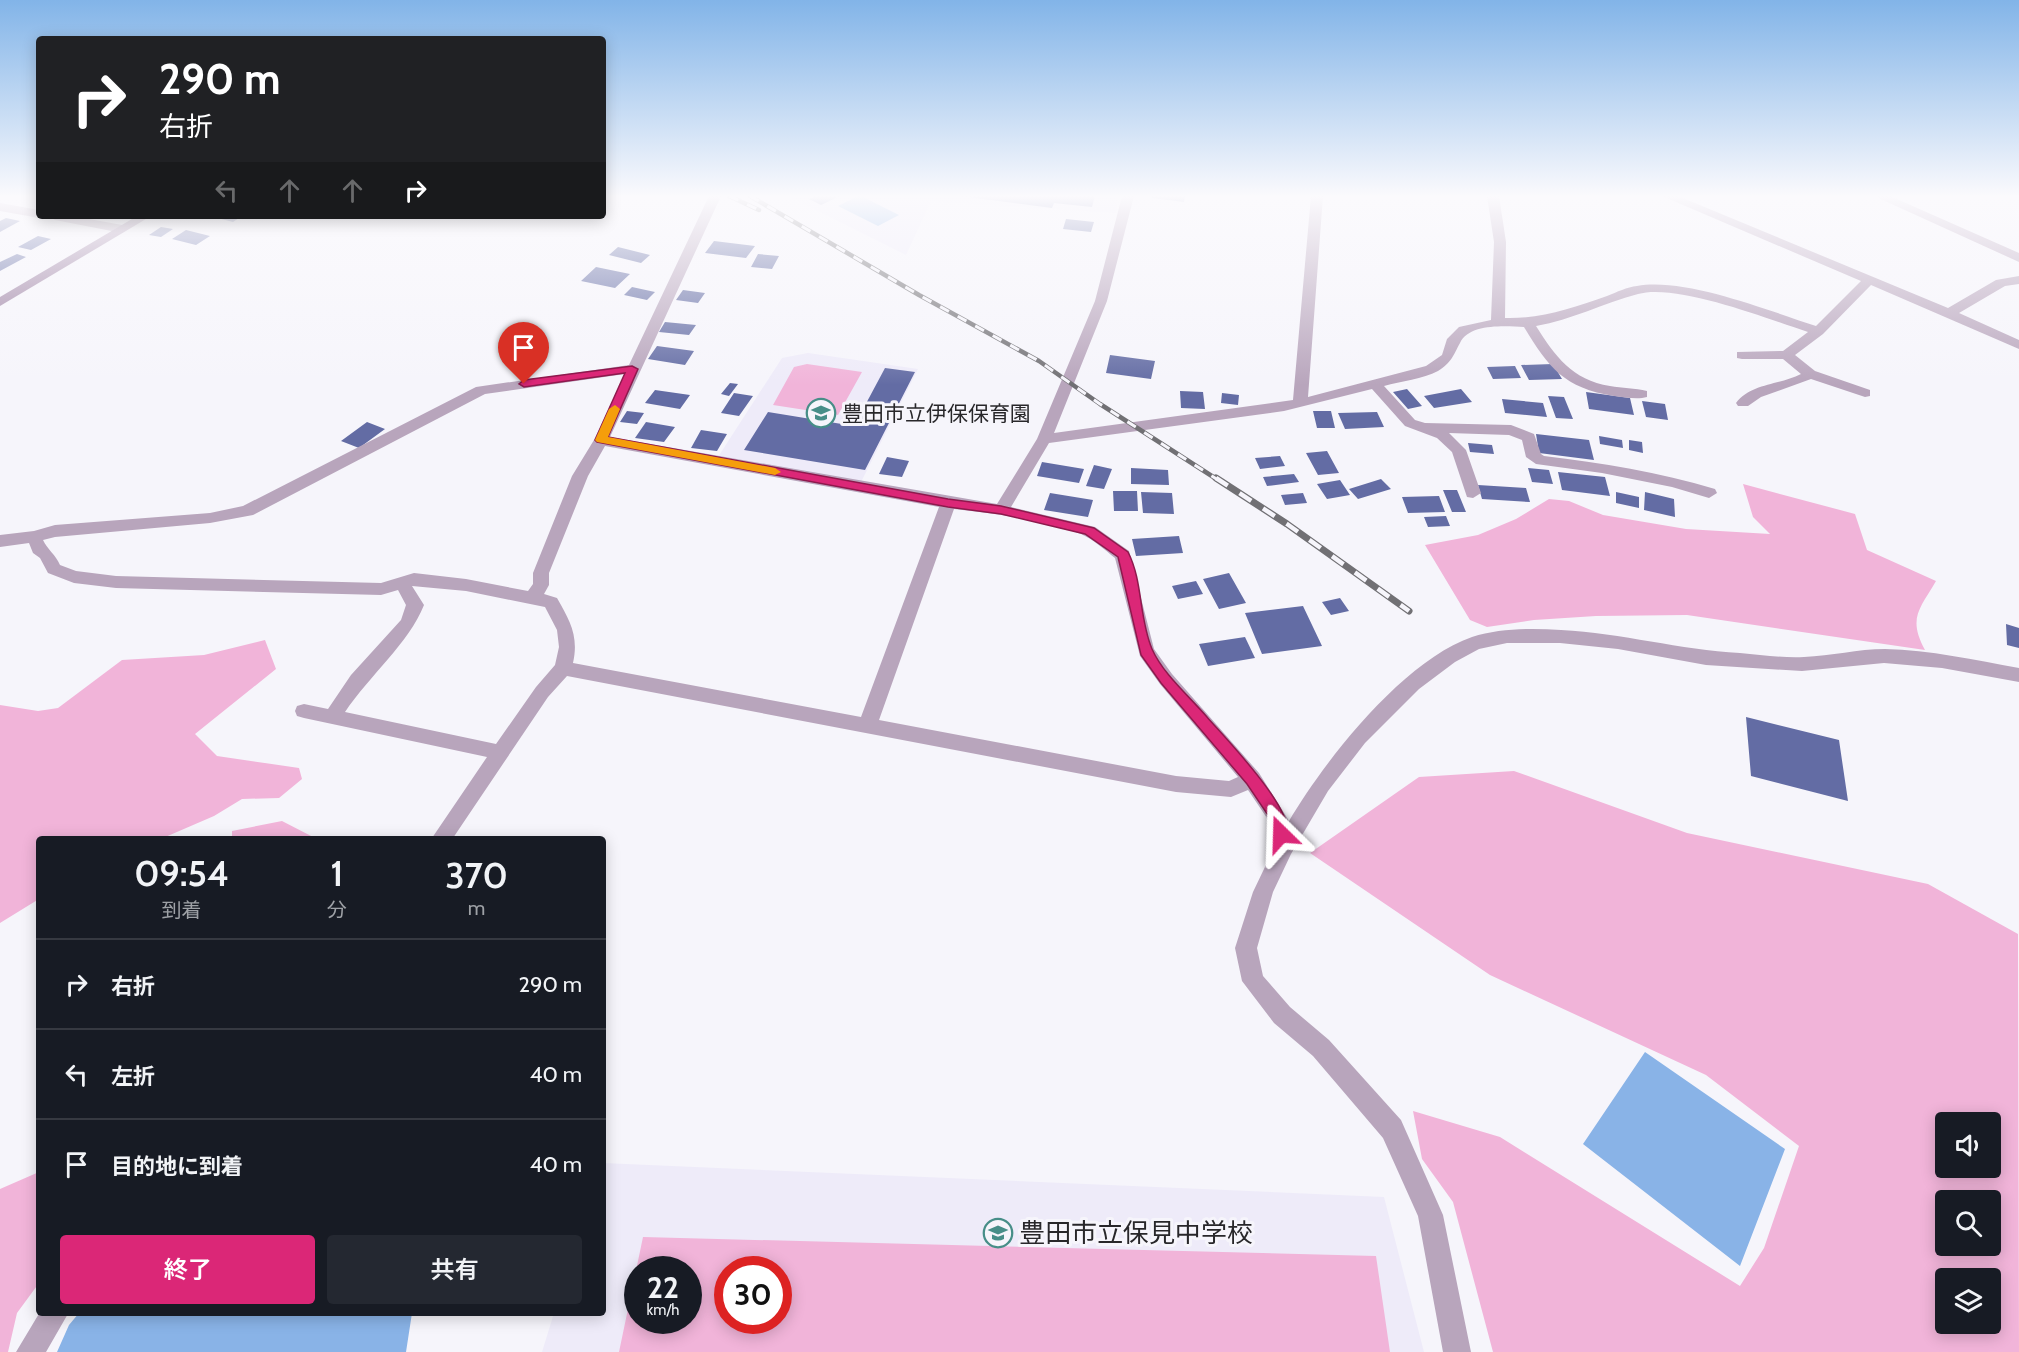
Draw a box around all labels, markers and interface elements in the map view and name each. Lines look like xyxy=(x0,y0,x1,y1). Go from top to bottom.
text: 290 m xyxy=(159,53,280,105)
icon: right xyxy=(60,60,138,138)
text: 右折 xyxy=(159,110,213,143)
icon: left xyxy=(210,174,243,207)
icon: ahead xyxy=(273,174,306,207)
icon: ahead xyxy=(336,174,369,207)
icon: right xyxy=(399,174,432,207)
pin xyxy=(498,322,549,384)
icon: arrive xyxy=(507,331,540,364)
school or university icon: 豊田市立伊保保育園 xyxy=(805,397,837,429)
place label: 豊田市立伊保保育園 xyxy=(842,401,1031,426)
position arrow xyxy=(1249,802,1313,866)
text: 09:54 xyxy=(134,851,229,895)
text: 1 xyxy=(331,851,343,895)
text: 370 xyxy=(445,853,508,897)
text: m xyxy=(468,896,485,920)
text: 到着 xyxy=(161,898,201,922)
text: 分 xyxy=(327,898,347,922)
icon: right xyxy=(60,968,93,1001)
text: 290 m xyxy=(518,971,582,998)
text: 右折 xyxy=(111,973,155,1000)
icon: left xyxy=(60,1058,93,1091)
text: 40 m xyxy=(530,1061,582,1088)
text: 左折 xyxy=(111,1063,155,1090)
map controls xyxy=(1935,1112,2001,1334)
button: sound xyxy=(1935,1112,2001,1178)
icon: arrive xyxy=(60,1148,93,1181)
text: 40 m xyxy=(530,1151,582,1178)
text: 目的地に到着 xyxy=(111,1153,243,1180)
button: search xyxy=(1935,1190,2001,1256)
school or university icon: 豊田市立保見中学校 xyxy=(982,1217,1014,1249)
place label: 豊田市立保見中学校 xyxy=(1019,1217,1253,1249)
button: 終了 xyxy=(60,1235,315,1304)
button: 共有 xyxy=(327,1235,582,1304)
speed limit sign: 30 xyxy=(714,1256,792,1334)
button: layers xyxy=(1935,1268,2001,1334)
text: 22 xyxy=(647,1269,679,1306)
text: km/h xyxy=(647,1301,679,1319)

